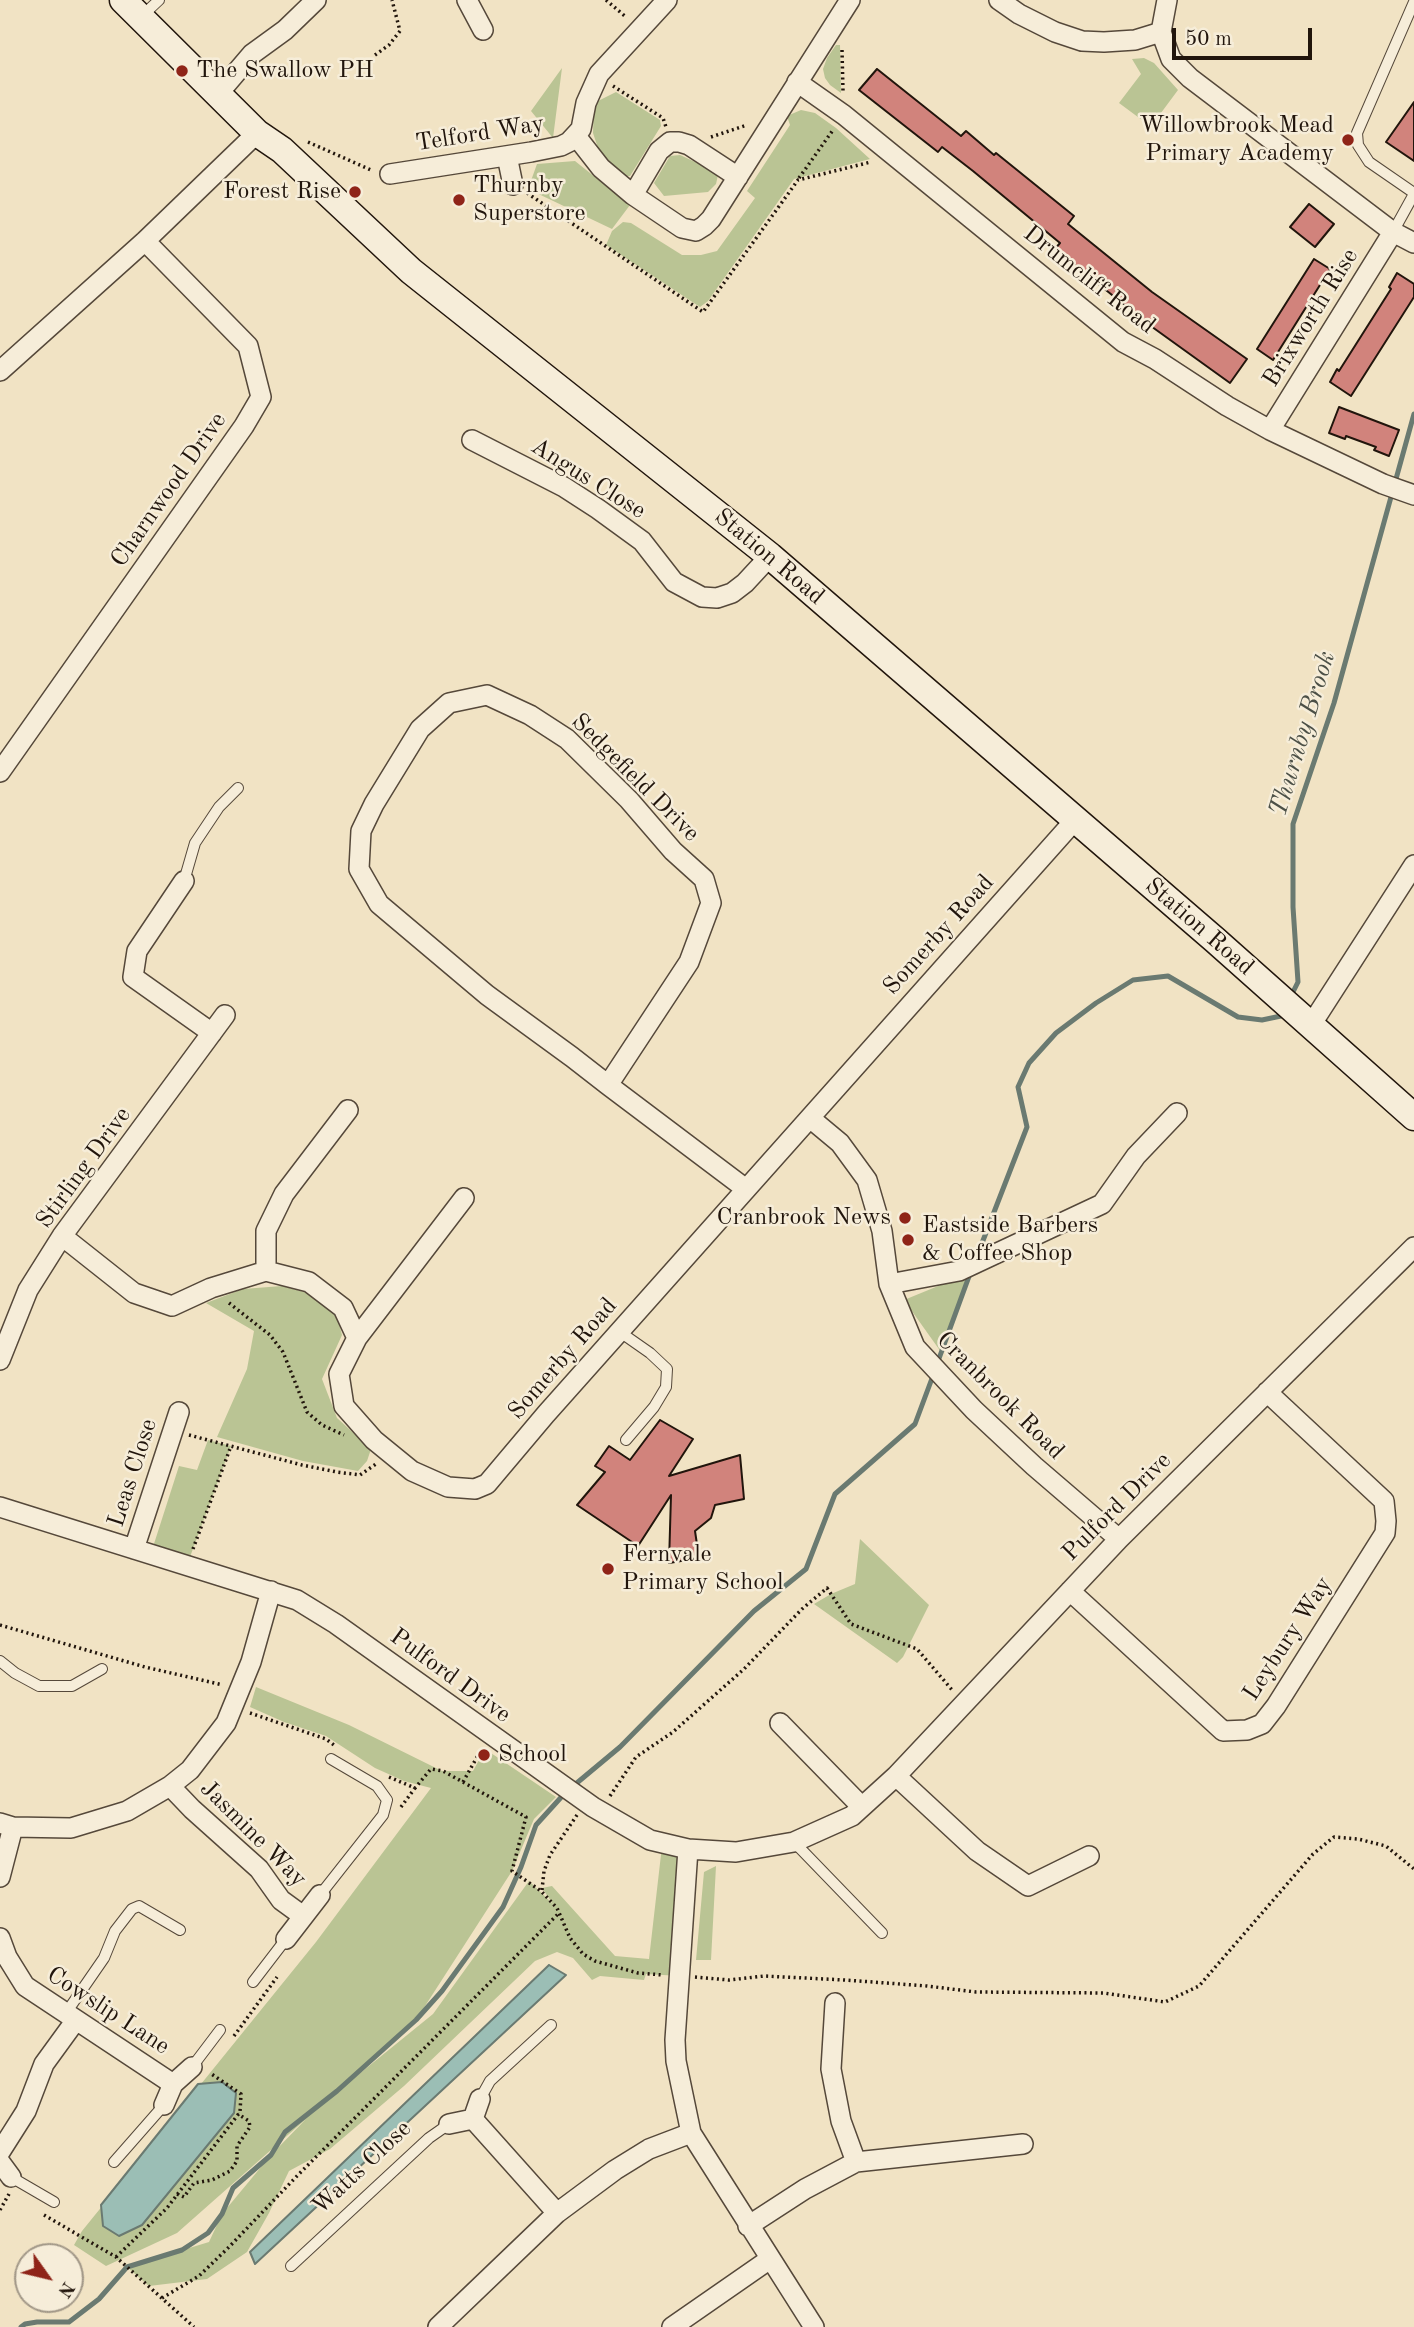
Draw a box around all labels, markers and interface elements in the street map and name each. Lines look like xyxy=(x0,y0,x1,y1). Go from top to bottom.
scale bar xyxy=(1176,14,1316,58)
text: 50 m xyxy=(1185,29,1232,50)
place label: The Swallow PH xyxy=(196,57,374,85)
marker: The Swallow PH xyxy=(174,63,190,79)
street label: Telford Way xyxy=(414,110,546,158)
place label: Willowbrook Mead Primary Academy xyxy=(1139,112,1334,168)
marker: Willowbrook Mead Primary Academy xyxy=(1340,132,1356,148)
place label: Thurnby Superstore xyxy=(473,172,586,228)
place label: Forest Rise xyxy=(223,178,341,206)
marker: Forest Rise xyxy=(347,184,363,200)
marker: Thurnby Superstore xyxy=(451,192,467,208)
street label: Drumcliff Road xyxy=(1017,219,1161,341)
street label: Brixworth Rise xyxy=(1257,243,1365,393)
street label: Charnwood Drive xyxy=(105,407,233,573)
street label: Angus Close xyxy=(525,432,651,526)
street label: Station Road xyxy=(708,503,830,611)
water label: Thurnby Brook xyxy=(1263,648,1343,820)
street label: Sedgefield Drive xyxy=(565,708,705,848)
street label: Somerby Road xyxy=(877,869,1001,1001)
street label: Station Road xyxy=(1139,872,1259,982)
street label: Stirling Drive xyxy=(30,1102,138,1234)
place label: Cranbrook News xyxy=(717,1204,891,1232)
marker: Cranbrook News xyxy=(897,1210,913,1226)
place label: Eastside Barbers & Coffee Shop xyxy=(922,1212,1098,1268)
marker: Eastside Barbers & Coffee Shop xyxy=(900,1232,916,1248)
street label: Somerby Road xyxy=(502,1292,624,1426)
street label: Cranbrook Road xyxy=(930,1326,1070,1466)
street label: Leas Close xyxy=(102,1415,164,1531)
street label: Pulford Drive xyxy=(1057,1447,1177,1567)
place label: Fernvale Primary School xyxy=(622,1541,784,1597)
marker: Fernvale Primary School xyxy=(600,1561,616,1577)
street label: Leybury Way xyxy=(1237,1572,1339,1706)
street label: Pulford Drive xyxy=(384,1623,516,1729)
place label: School xyxy=(498,1741,567,1769)
marker: School xyxy=(476,1747,492,1763)
street label: Jasmine Way xyxy=(194,1775,312,1893)
street label: Cowslip Lane xyxy=(41,1961,175,2061)
street label: Watts Close xyxy=(306,2115,418,2221)
north arrow xyxy=(14,2243,84,2313)
text: N xyxy=(53,2278,77,2300)

